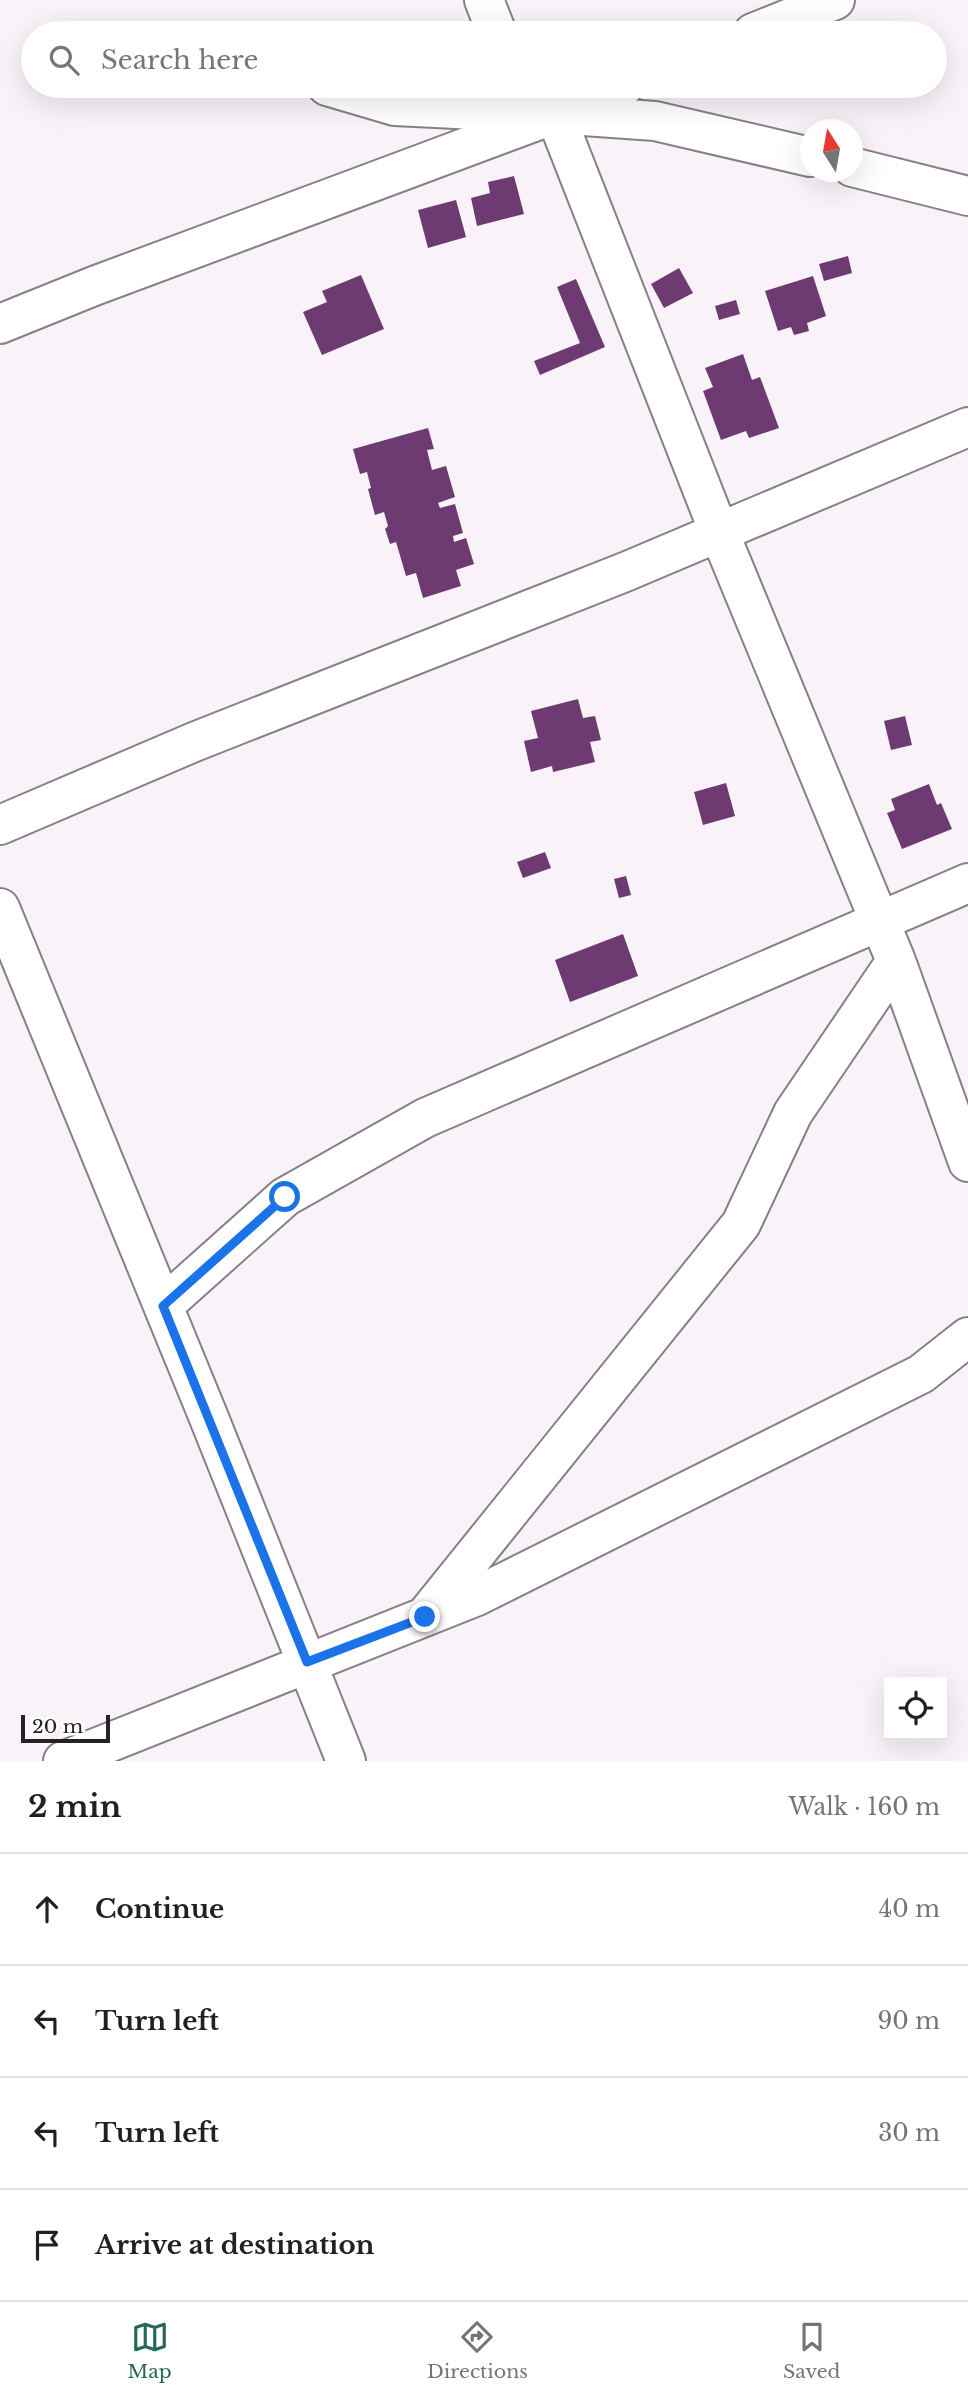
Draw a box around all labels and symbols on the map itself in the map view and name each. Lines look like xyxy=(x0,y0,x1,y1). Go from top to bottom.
north arrow xyxy=(800,119,863,182)
route start xyxy=(269,1181,300,1212)
route end xyxy=(409,1601,440,1632)
scale bar xyxy=(21,1712,110,1744)

